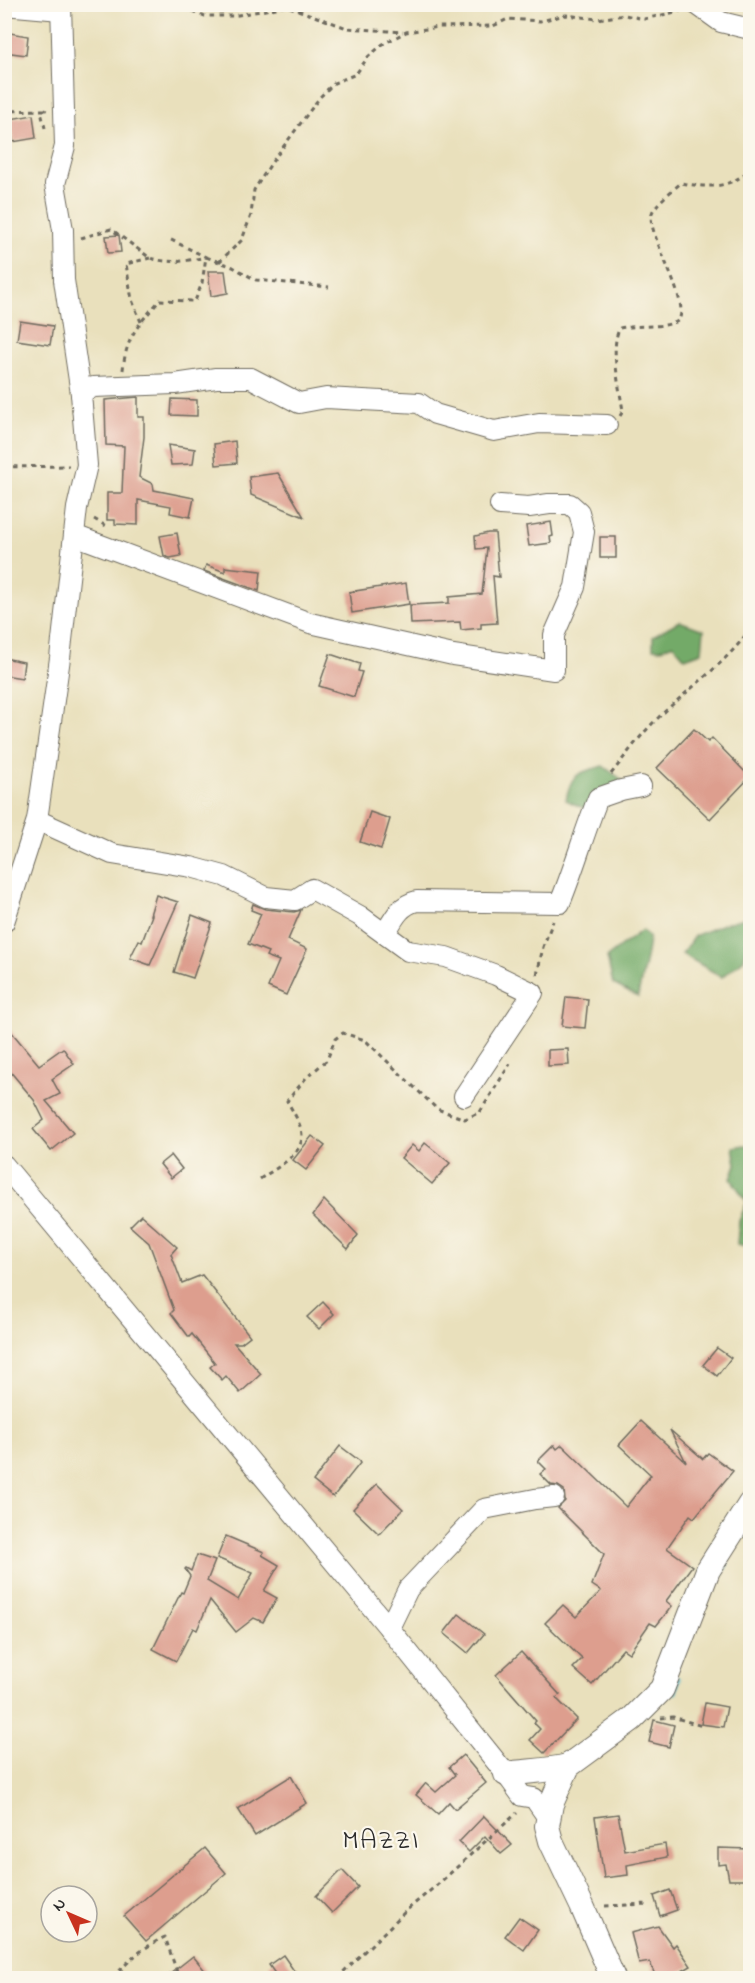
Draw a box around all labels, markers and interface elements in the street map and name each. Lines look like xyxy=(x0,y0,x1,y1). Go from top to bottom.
district label: MAZZI xyxy=(342,1822,420,1861)
north arrow xyxy=(39,1884,99,1944)
text: N xyxy=(47,1893,72,1917)

